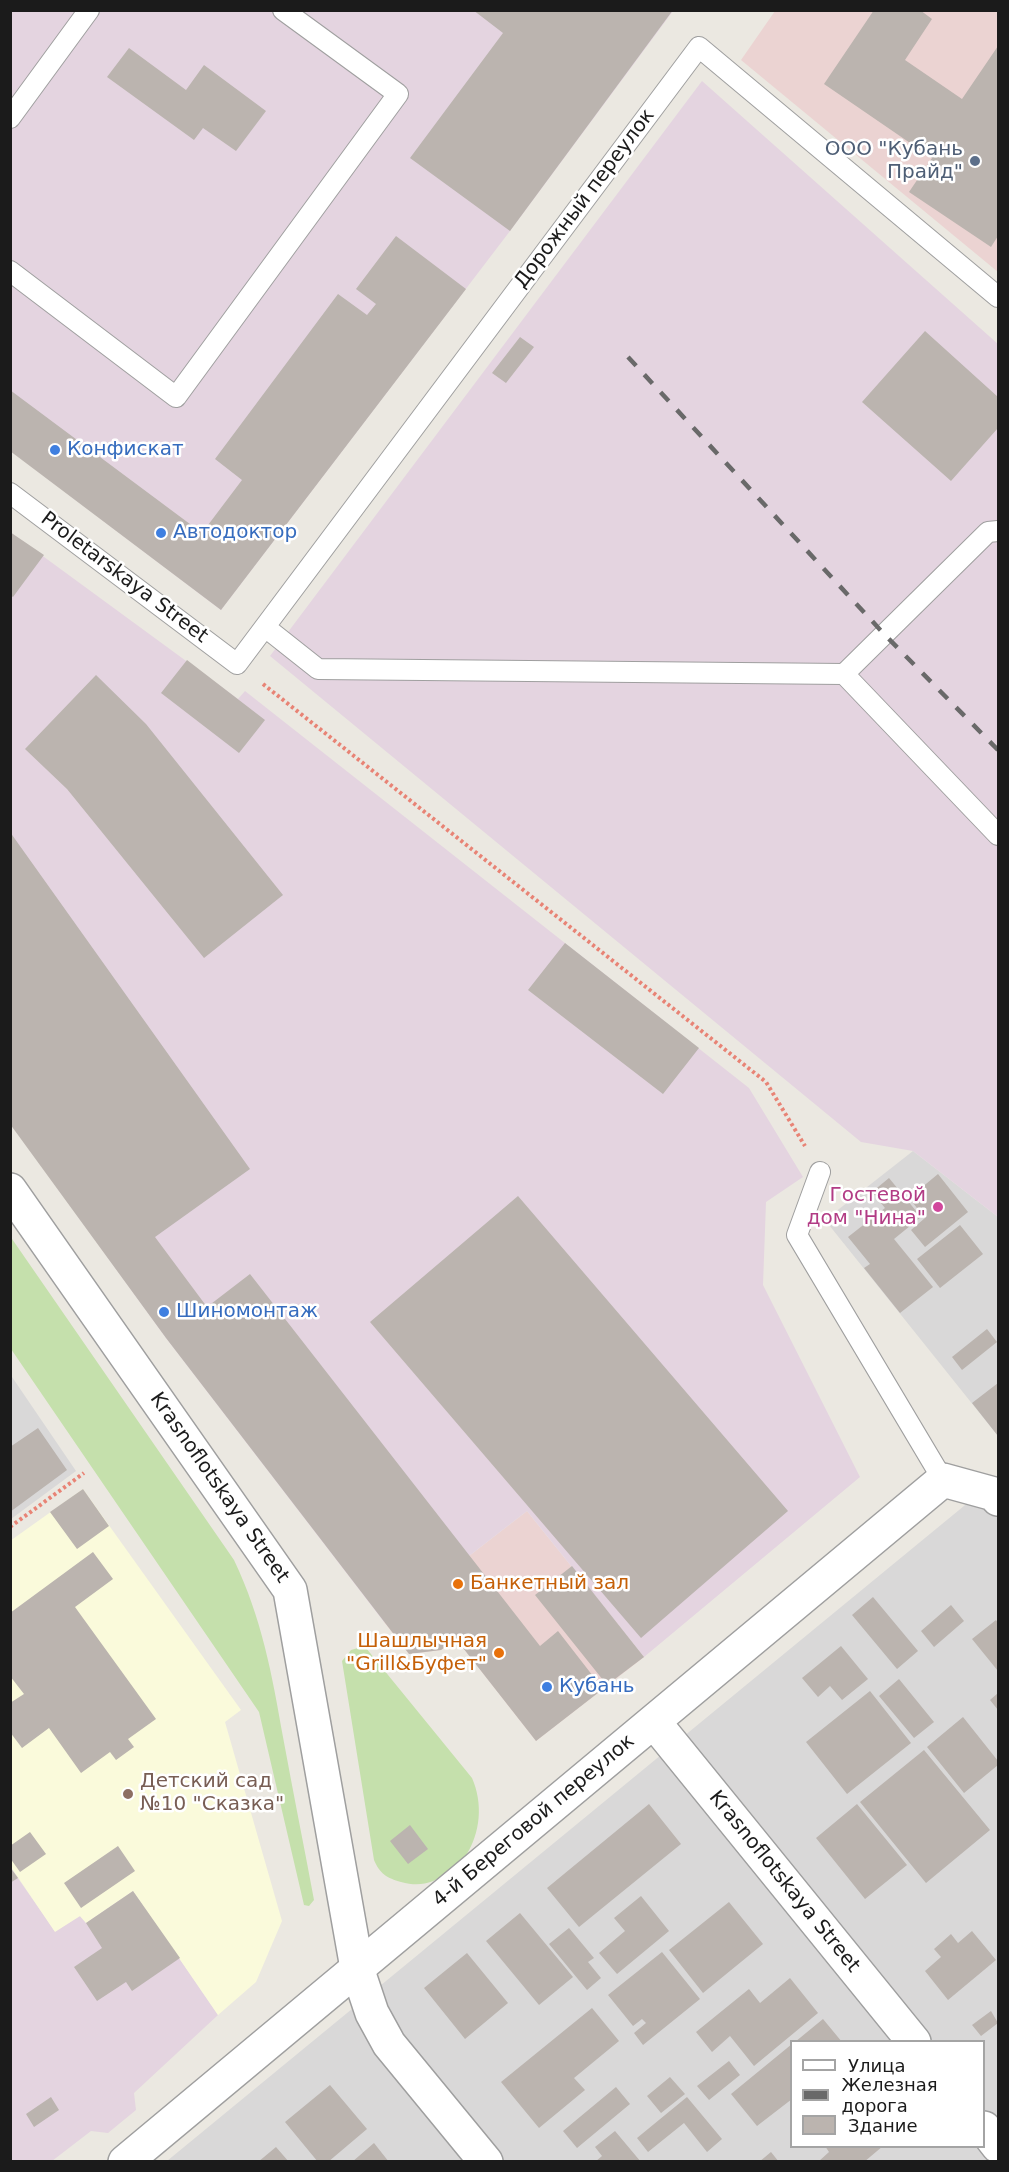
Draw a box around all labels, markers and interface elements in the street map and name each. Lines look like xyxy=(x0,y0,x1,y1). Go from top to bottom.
street label: Дорожный переулок xyxy=(510,105,660,293)
place label: ООО "Кубань Прайд" xyxy=(825,138,963,185)
marker: ООО "Кубань Прайд" xyxy=(968,154,982,168)
place label: Конфискат xyxy=(67,438,184,462)
marker: Конфискат xyxy=(48,443,62,457)
street label: Proletarskaya Street xyxy=(36,507,212,649)
place label: Автодоктор xyxy=(173,521,297,545)
marker: Автодоктор xyxy=(154,526,168,540)
place label: Гостевой дом "Нина" xyxy=(807,1184,926,1231)
marker: Гостевой дом "Нина" xyxy=(931,1200,945,1214)
place label: Шиномонтаж xyxy=(176,1300,318,1324)
marker: Шиномонтаж xyxy=(157,1305,171,1319)
street label: Krasnoflotskaya Street xyxy=(144,1388,294,1588)
place label: Банкетный зал xyxy=(470,1572,629,1596)
marker: Банкетный зал xyxy=(451,1577,465,1591)
place label: Шашлычная "Grill&Буфет" xyxy=(346,1630,487,1677)
marker: Шашлычная "Grill&Буфет" xyxy=(492,1646,506,1660)
place label: Кубань xyxy=(559,1675,634,1699)
marker: Кубань xyxy=(540,1680,554,1694)
street label: 4-й Береговой переулок xyxy=(428,1730,640,1912)
place label: Детский сад №10 "Сказка" xyxy=(140,1770,284,1817)
street label: Krasnoflotskaya Street xyxy=(703,1786,865,1978)
marker: Детский сад №10 "Сказка" xyxy=(121,1787,135,1801)
legend xyxy=(790,2040,985,2148)
text: Улица xyxy=(848,2055,905,2076)
text: Железная дорога xyxy=(841,2074,938,2116)
text: Здание xyxy=(848,2115,918,2136)

